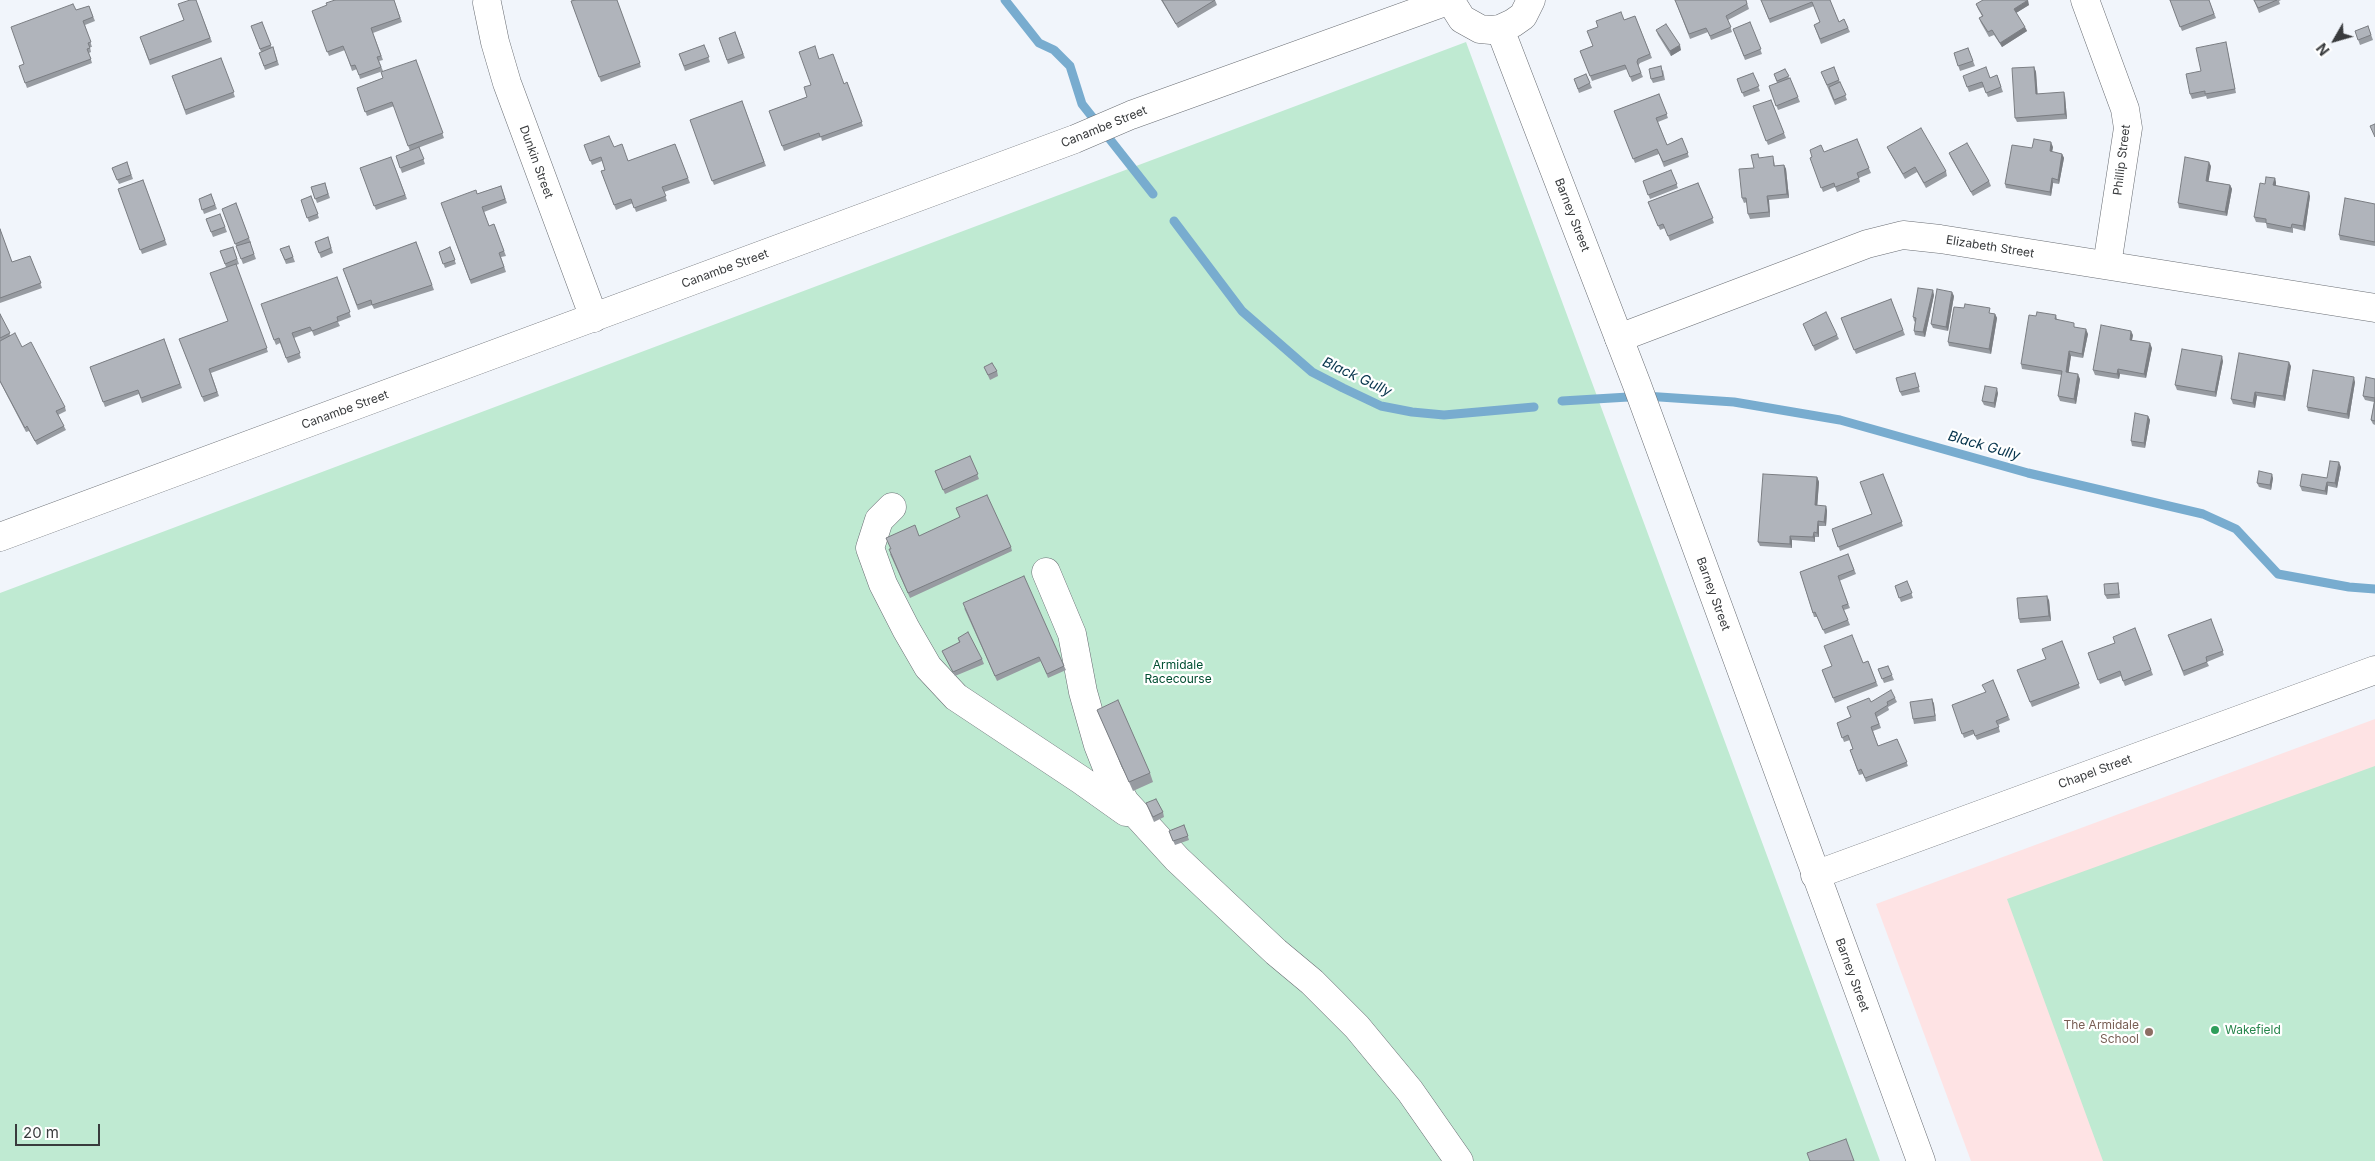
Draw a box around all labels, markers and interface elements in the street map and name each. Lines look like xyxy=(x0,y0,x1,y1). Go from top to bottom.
north arrow xyxy=(2310,15,2360,65)
text: N xyxy=(2313,40,2333,59)
street label: Canambe Street xyxy=(1059,103,1149,151)
street label: Dunkin Street xyxy=(516,124,556,200)
street label: Phillip Street xyxy=(2111,124,2133,196)
street label: Barney Street xyxy=(1551,176,1593,254)
street label: Elizabeth Street xyxy=(1945,233,2035,261)
street label: Canambe Street xyxy=(680,247,770,291)
water label: Black Gully xyxy=(1320,354,1394,400)
street label: Canambe Street xyxy=(300,388,390,432)
water label: Black Gully xyxy=(1946,428,2022,464)
street label: Barney Street xyxy=(1693,555,1733,633)
park label: Armidale Racecourse xyxy=(1144,658,1212,686)
street label: Chapel Street xyxy=(2056,752,2134,792)
street label: Barney Street xyxy=(1832,936,1872,1014)
place label: The Armidale School xyxy=(2063,1018,2139,1046)
place label: Wakefield xyxy=(2225,1023,2281,1037)
marker: Wakefield xyxy=(2209,1024,2221,1036)
marker: The Armidale School xyxy=(2143,1026,2155,1038)
scale bar xyxy=(18,1114,102,1146)
text: 20 m xyxy=(23,1123,59,1142)

